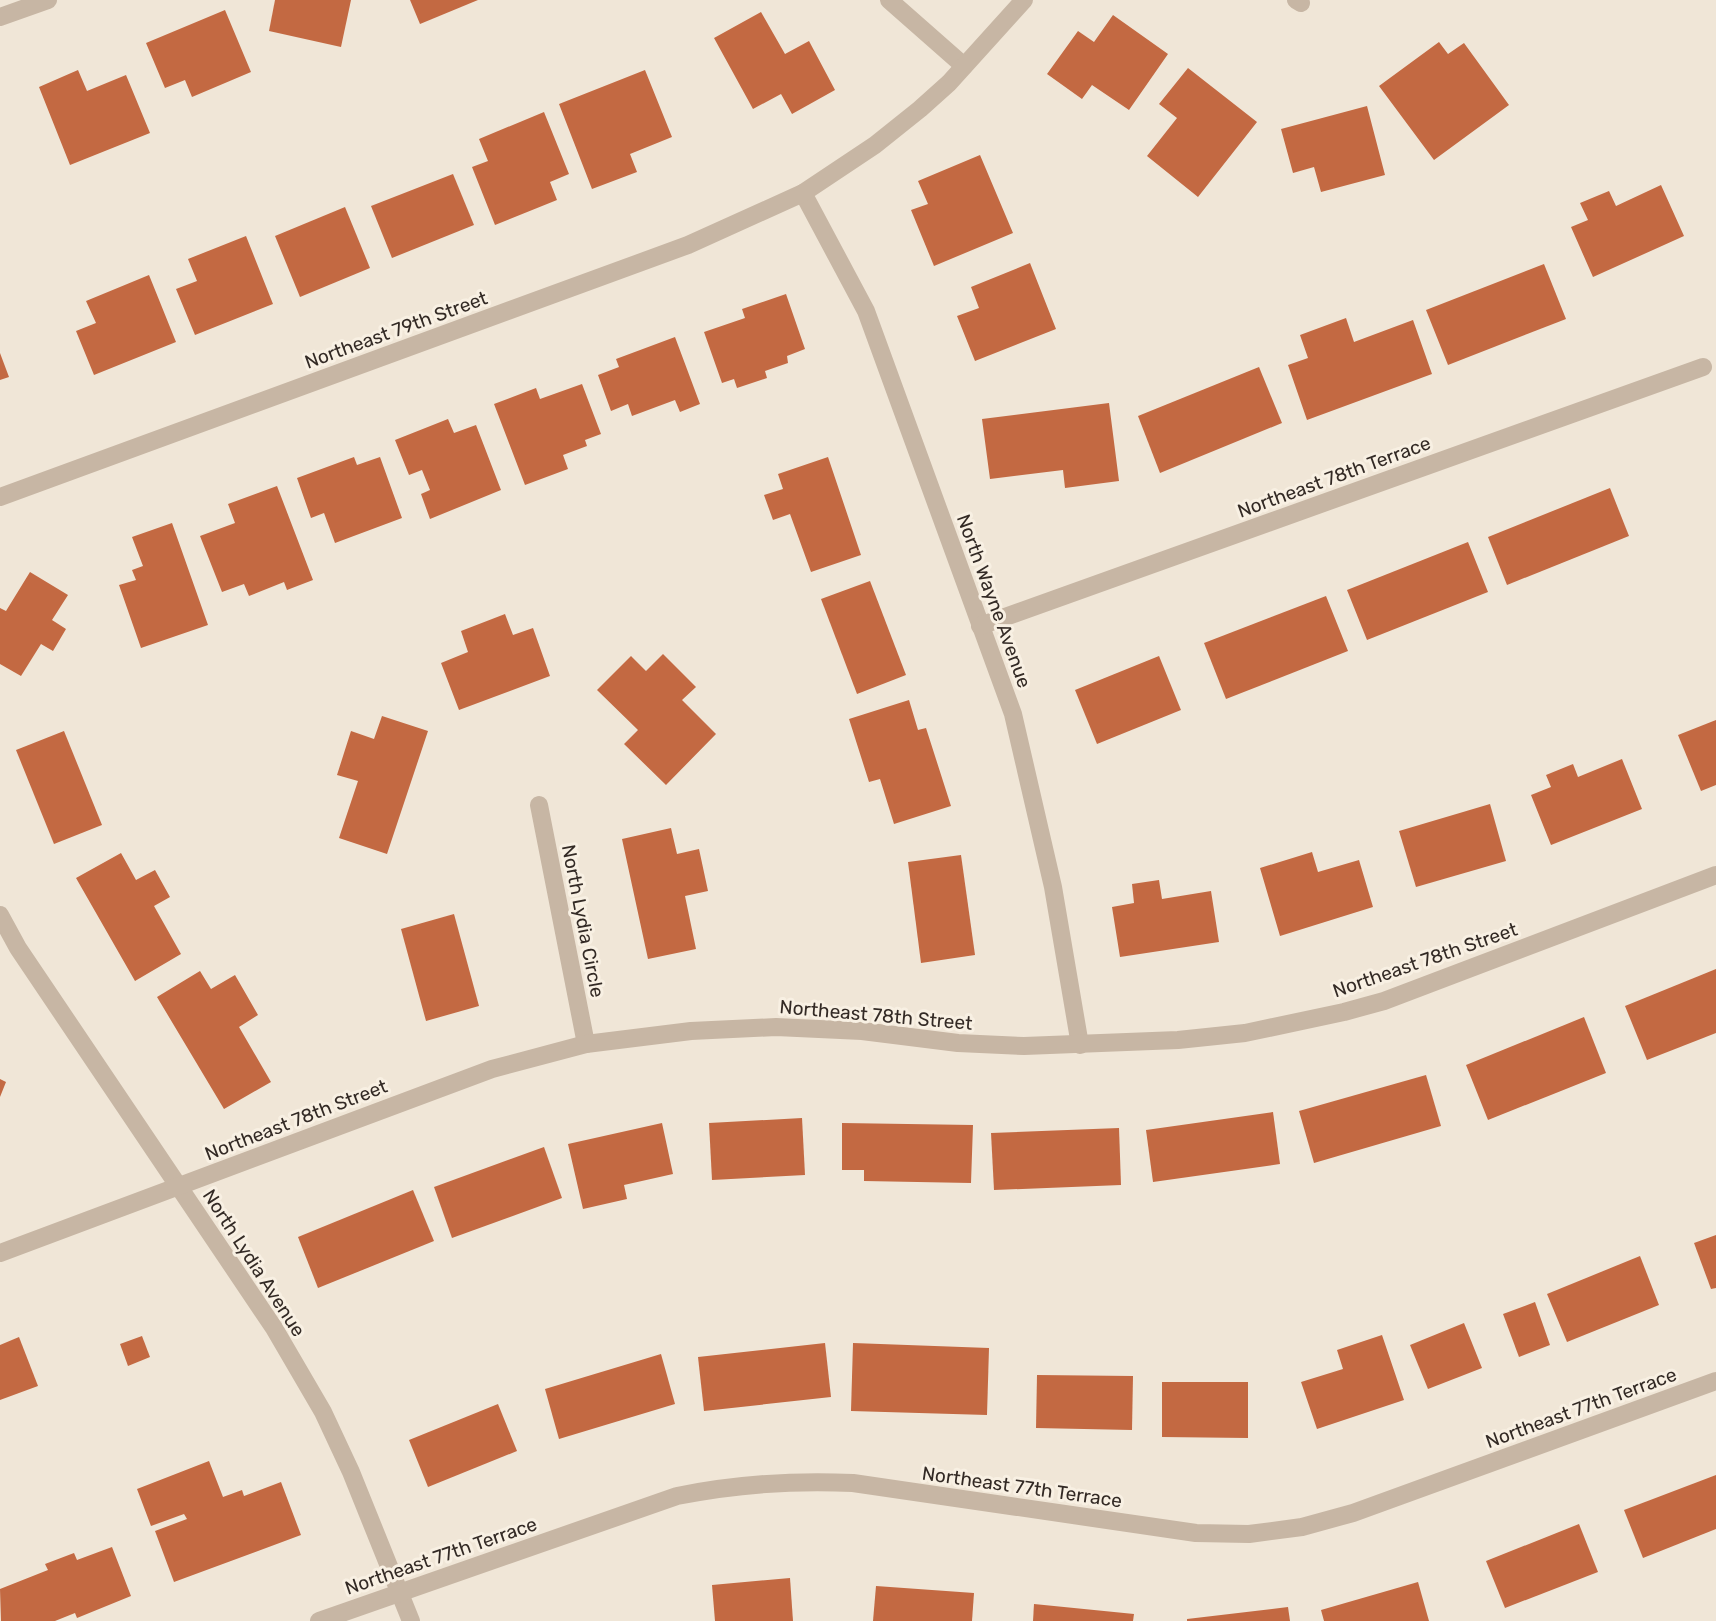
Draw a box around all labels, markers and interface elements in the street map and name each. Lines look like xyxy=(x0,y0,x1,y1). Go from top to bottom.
street label: Northeast 79th Street xyxy=(301,286,491,374)
street label: Northeast 78th Terrace xyxy=(1234,431,1434,523)
street label: North Wayne Avenue xyxy=(952,511,1036,691)
street label: North Lydia Circle xyxy=(557,843,609,999)
street label: Northeast 78th Street xyxy=(1330,917,1521,1002)
street label: Northeast 78th Street xyxy=(779,995,974,1035)
street label: Northeast 78th Street xyxy=(201,1074,391,1165)
street label: North Lydia Avenue xyxy=(198,1185,310,1341)
street label: Northeast 77th Terrace xyxy=(1482,1363,1680,1453)
street label: Northeast 77th Terrace xyxy=(921,1462,1123,1512)
street label: Northeast 77th Terrace xyxy=(342,1512,540,1600)

